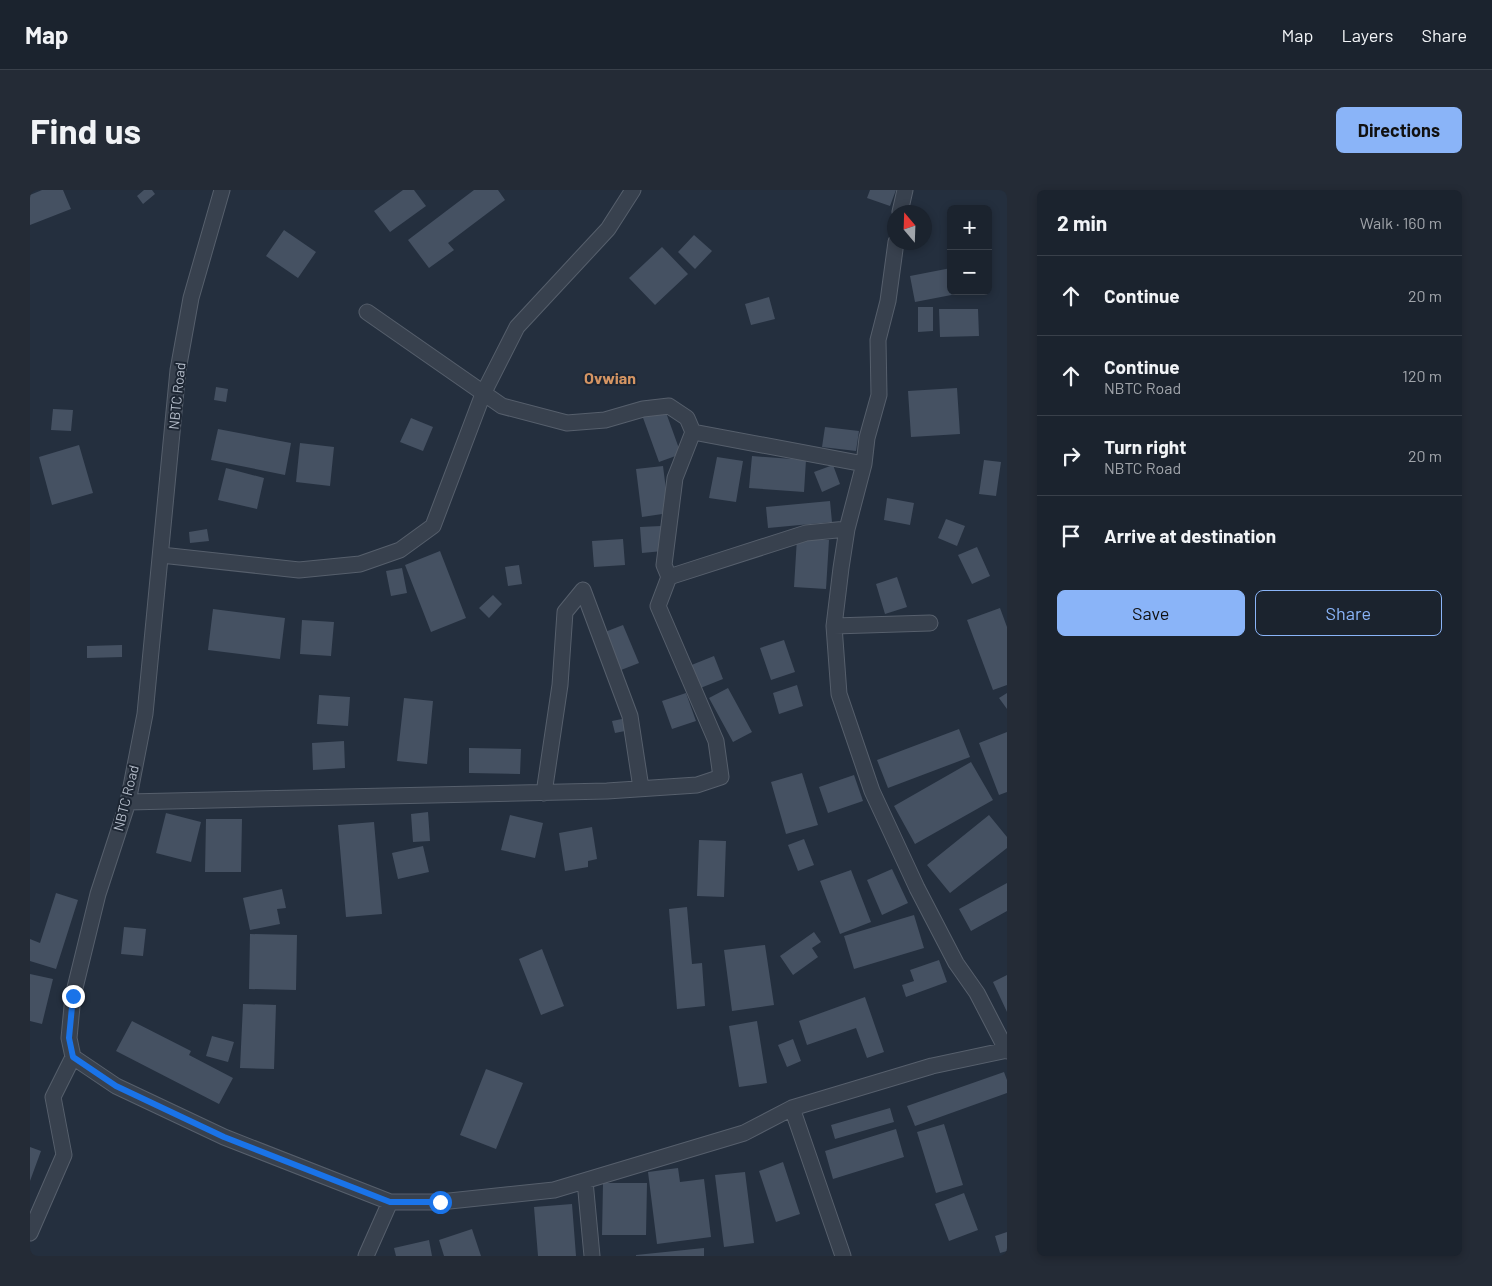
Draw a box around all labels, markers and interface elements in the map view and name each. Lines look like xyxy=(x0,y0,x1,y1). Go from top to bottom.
text: Map xyxy=(25,20,68,49)
text: Map xyxy=(1281,24,1313,46)
text: Layers xyxy=(1341,24,1394,46)
text: Share xyxy=(1422,24,1467,46)
button: Directions xyxy=(1336,107,1462,153)
text: Find us xyxy=(30,109,141,151)
north arrow xyxy=(887,205,932,250)
map controls xyxy=(947,205,992,295)
button: + xyxy=(947,205,992,250)
text: 2 min xyxy=(1057,210,1107,235)
text: Walk · 160 m xyxy=(1360,213,1442,232)
button: − xyxy=(947,250,992,295)
icon: ahead xyxy=(1057,282,1085,310)
text: Continue xyxy=(1104,284,1180,307)
text: 20 m xyxy=(1408,286,1442,305)
text: Continue xyxy=(1104,355,1180,378)
street label: NBTC Road xyxy=(165,362,188,430)
icon: ahead xyxy=(1057,362,1085,390)
text: 120 m xyxy=(1402,366,1442,385)
district label: Ovwian xyxy=(584,368,636,387)
text: NBTC Road xyxy=(1104,378,1181,397)
text: Turn right xyxy=(1104,435,1186,458)
icon: right xyxy=(1057,442,1085,470)
text: 20 m xyxy=(1408,446,1442,465)
text: NBTC Road xyxy=(1104,458,1181,477)
icon: arrive xyxy=(1057,522,1085,550)
text: Arrive at destination xyxy=(1104,524,1276,547)
button: Save xyxy=(1057,590,1245,636)
button: Share xyxy=(1255,590,1442,636)
street label: NBTC Road xyxy=(109,763,142,833)
route end xyxy=(62,985,85,1008)
route start xyxy=(429,1191,452,1214)

